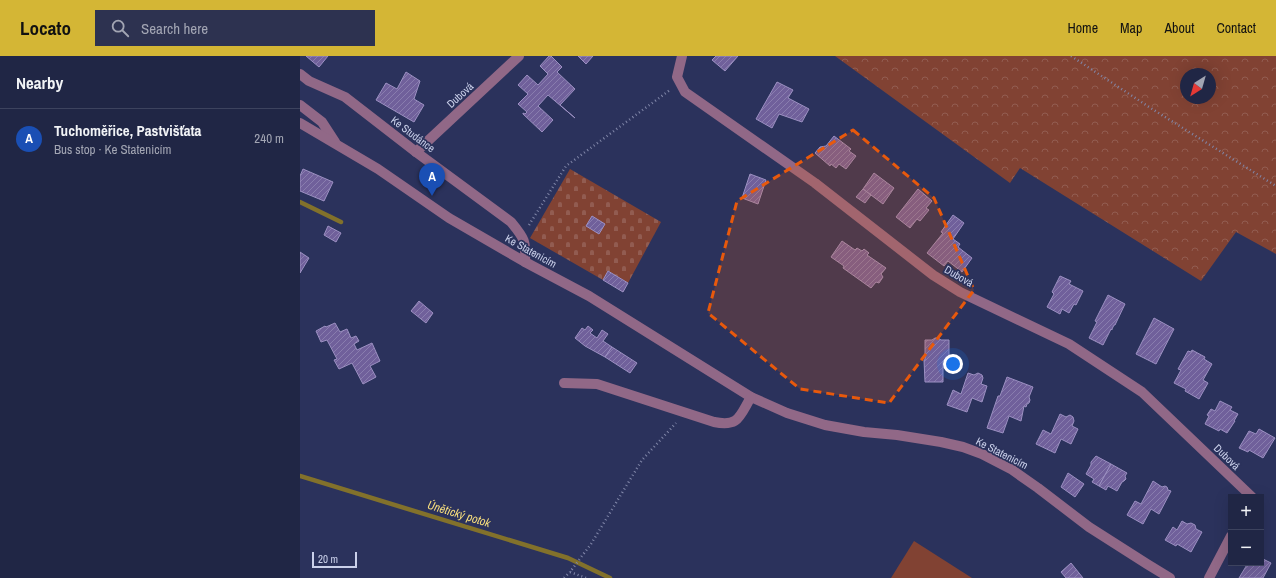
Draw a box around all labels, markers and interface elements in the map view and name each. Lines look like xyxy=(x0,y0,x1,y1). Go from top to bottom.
search box xyxy=(95,10,375,46)
text: Locato xyxy=(20,15,71,41)
icon: search xyxy=(109,17,131,39)
text: Search here xyxy=(141,18,208,39)
text: Home xyxy=(1067,19,1098,37)
text: Map xyxy=(1120,19,1142,37)
text: About xyxy=(1164,19,1194,37)
text: Contact xyxy=(1216,19,1256,37)
north arrow xyxy=(1180,68,1216,104)
text: Nearby xyxy=(16,71,63,94)
street label: Dubová xyxy=(444,79,476,111)
street label: Ke Studánce xyxy=(388,113,438,155)
text: Tuchoměřice, Pastvišťata xyxy=(54,120,201,141)
text: A xyxy=(25,130,33,147)
text: 240 m xyxy=(254,130,284,147)
text: Bus stop · Ke Statenicím xyxy=(54,141,171,158)
pin: A xyxy=(419,163,445,196)
street label: Ke Statenicím xyxy=(503,231,559,271)
street label: Dubová xyxy=(942,262,976,290)
your location xyxy=(943,354,963,374)
street label: Ke Statenicím xyxy=(974,434,1030,472)
street label: Dubová xyxy=(1211,441,1243,473)
map controls xyxy=(1228,494,1264,566)
button: + xyxy=(1228,494,1264,530)
water label: Únětický potok xyxy=(426,497,493,531)
button: − xyxy=(1228,530,1264,566)
scale bar xyxy=(312,550,357,569)
text: 20 m xyxy=(318,552,338,566)

